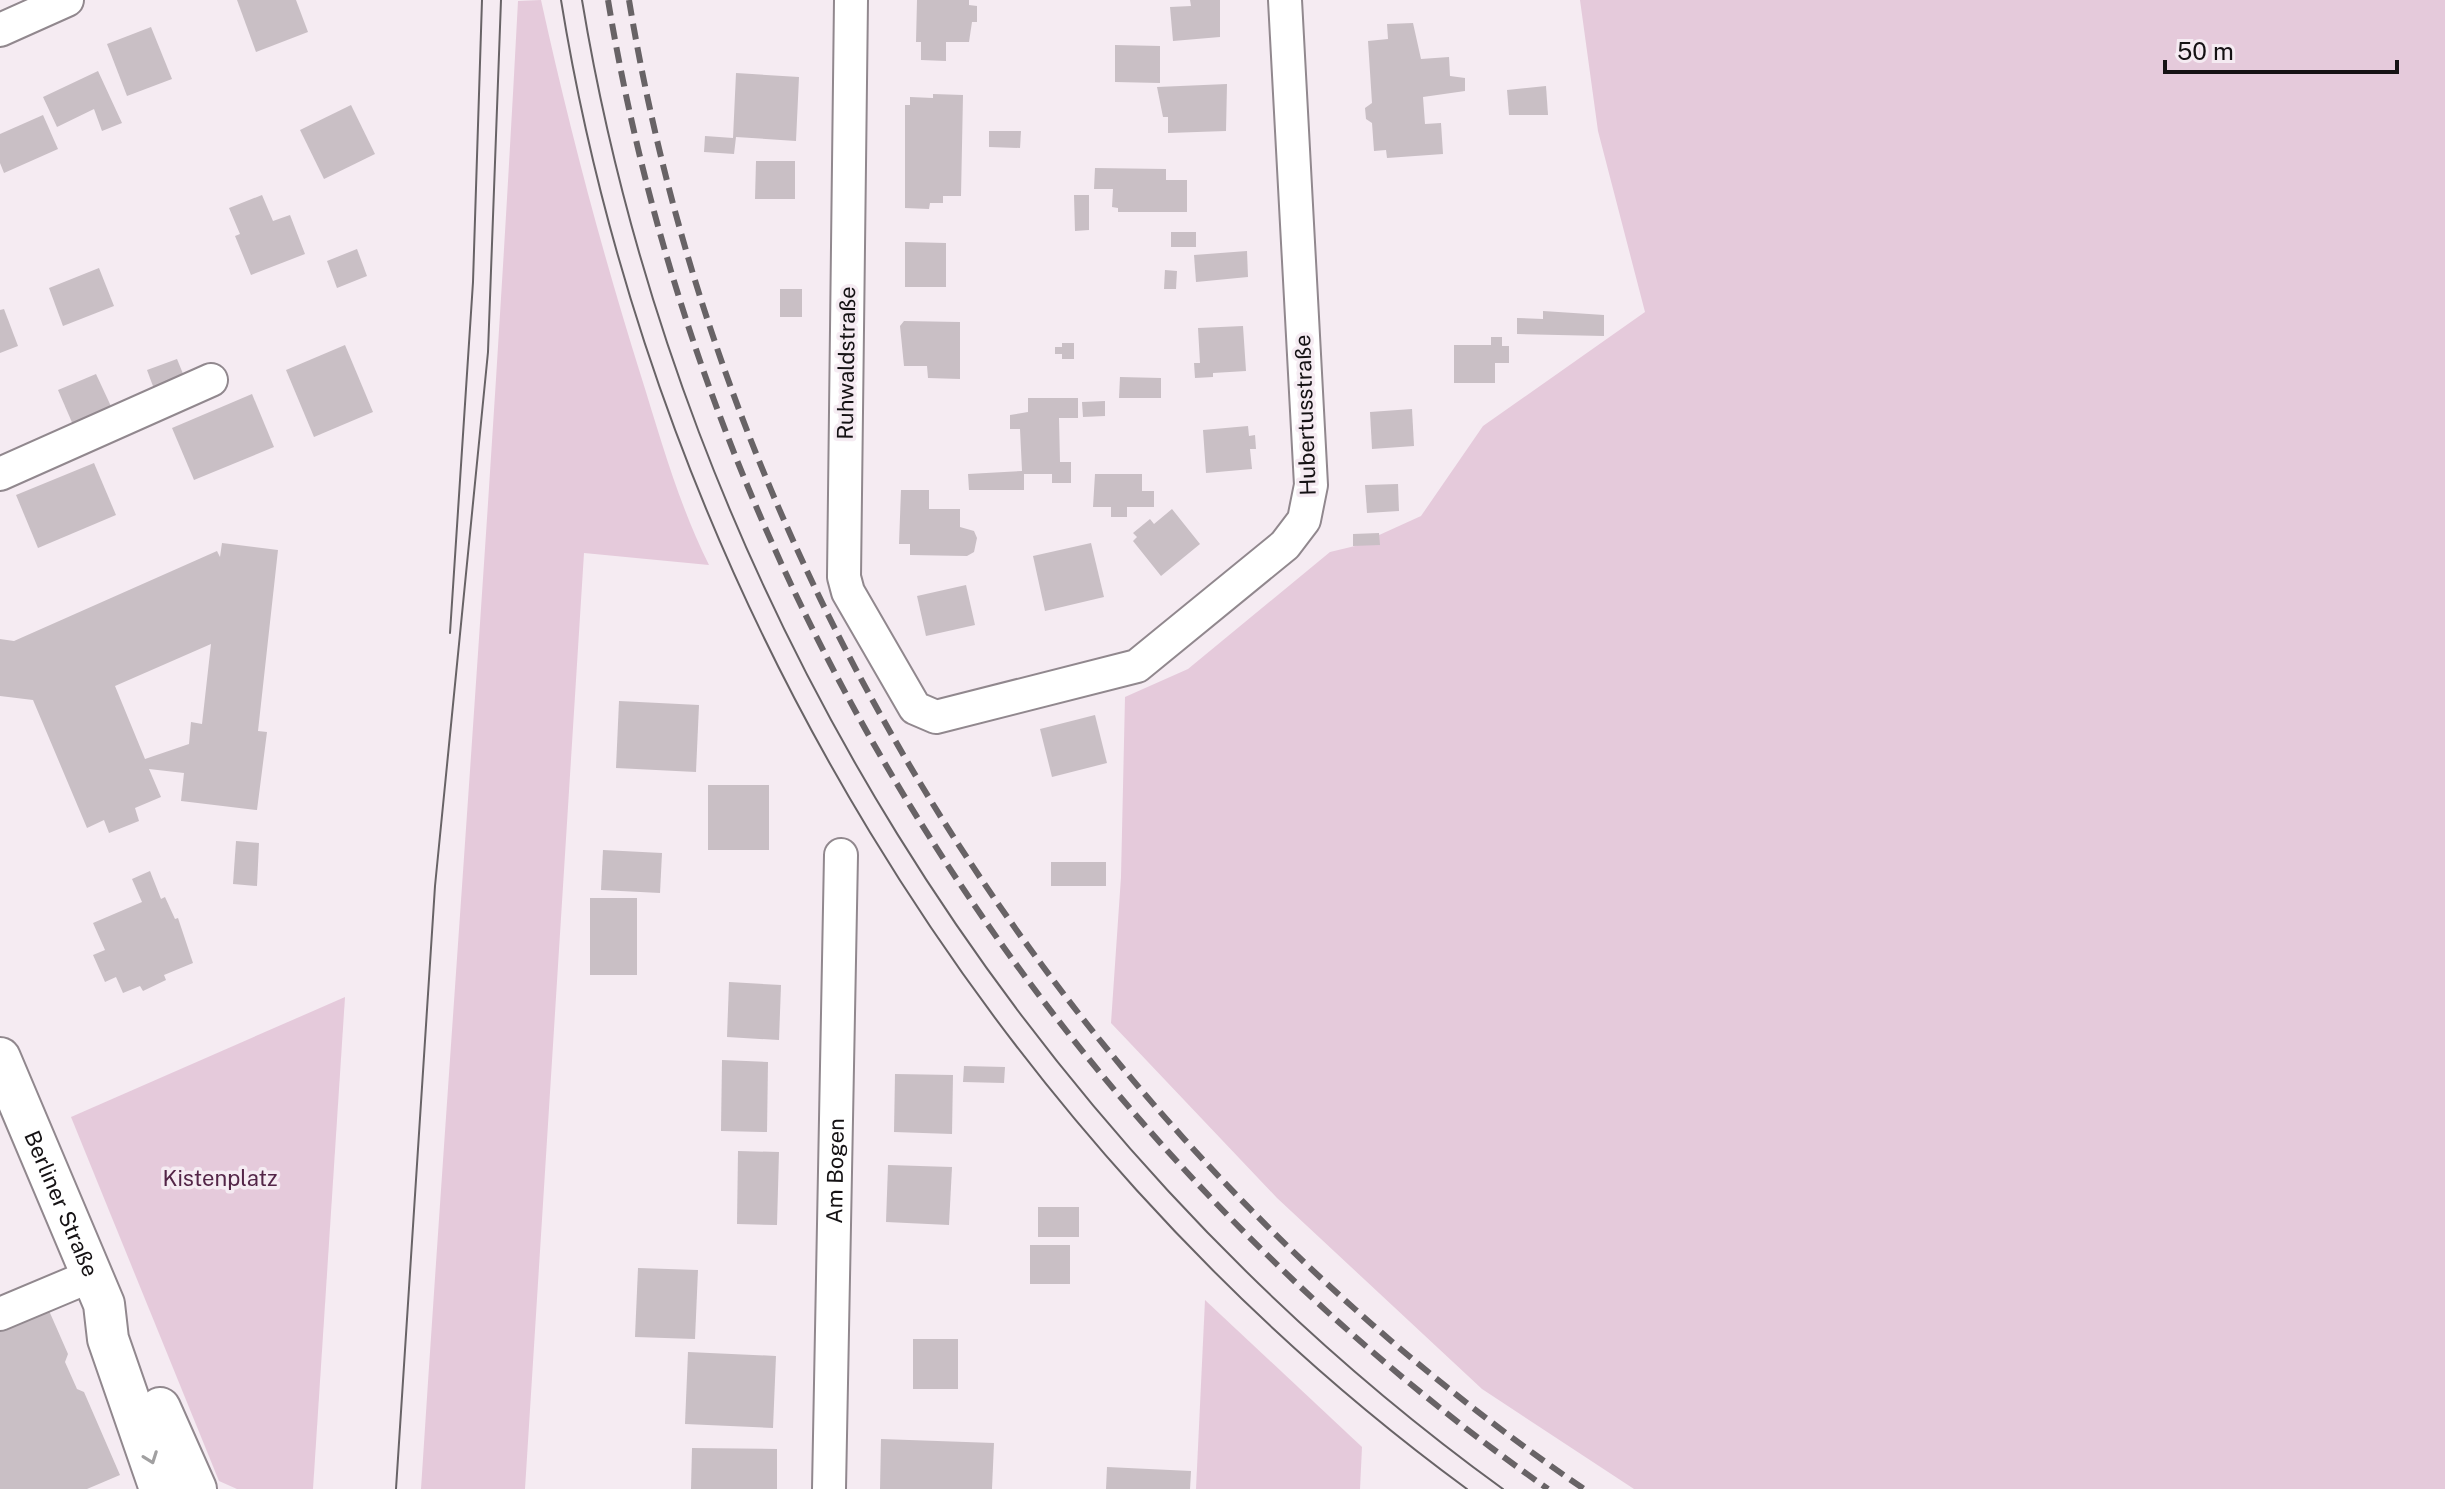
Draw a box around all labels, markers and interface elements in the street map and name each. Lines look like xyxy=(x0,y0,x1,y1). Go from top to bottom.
scale bar xyxy=(2165,24,2397,74)
text: 50 m xyxy=(2177,37,2234,65)
street label: Ruhwaldstraße xyxy=(832,286,860,440)
street label: Hubertusstraße xyxy=(1289,334,1321,496)
street label: Am Bogen xyxy=(821,1118,849,1224)
street label: Berliner Straße xyxy=(19,1127,104,1280)
park label: Kistenplatz xyxy=(162,1165,278,1191)
one-way arrow xyxy=(141,1450,158,1464)

